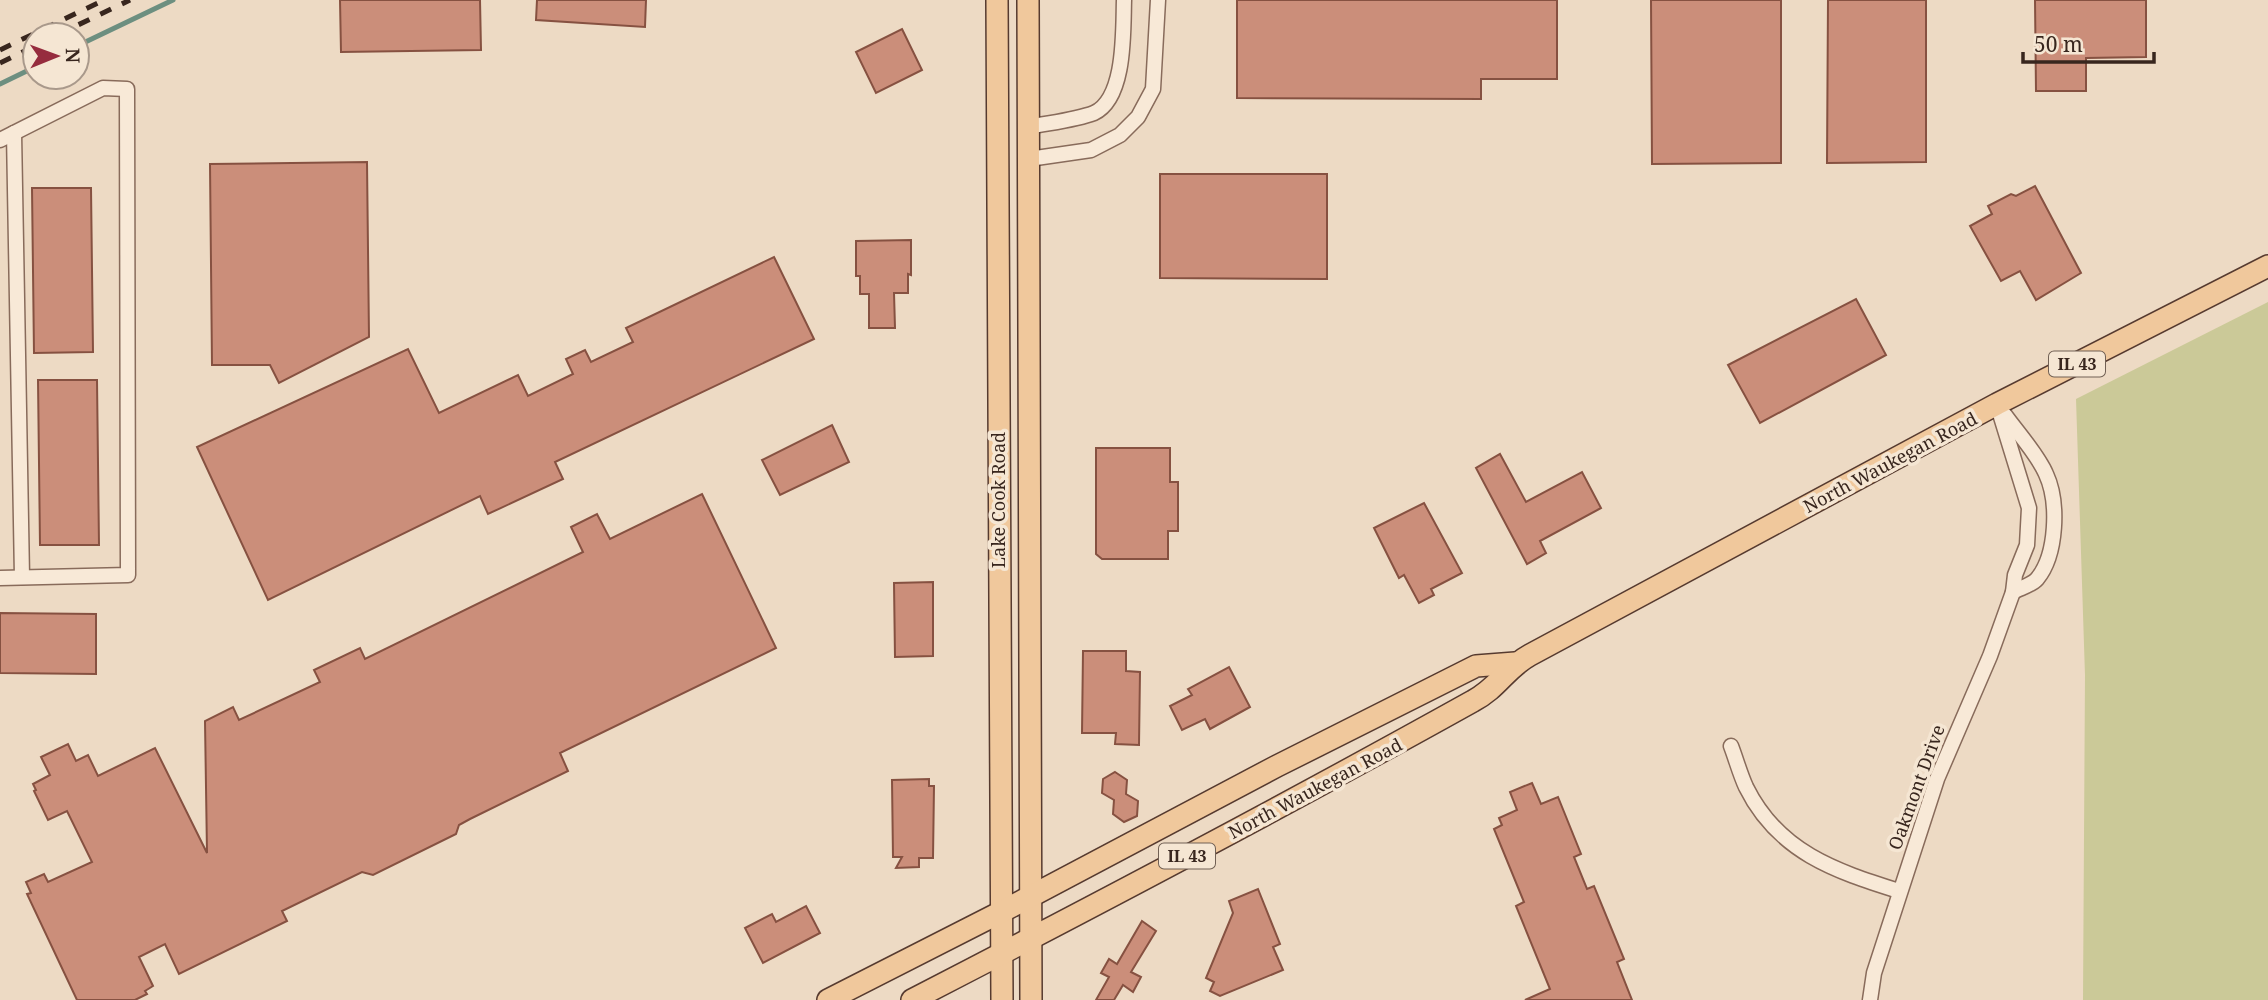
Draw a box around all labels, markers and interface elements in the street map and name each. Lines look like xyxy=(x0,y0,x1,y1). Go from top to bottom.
north arrow xyxy=(21,21,91,91)
scale bar xyxy=(2023,21,2154,65)
text: 50 m xyxy=(2034,30,2083,58)
text: N xyxy=(60,48,86,63)
road number: IL 43 xyxy=(2049,352,2105,376)
street label: North Waukegan Road xyxy=(1799,406,1981,518)
street label: Lake Cook Road xyxy=(986,432,1010,568)
street label: Oakmont Drive xyxy=(1882,721,1950,853)
street label: North Waukegan Road xyxy=(1224,732,1406,844)
road number: IL 43 xyxy=(1159,844,1215,869)

